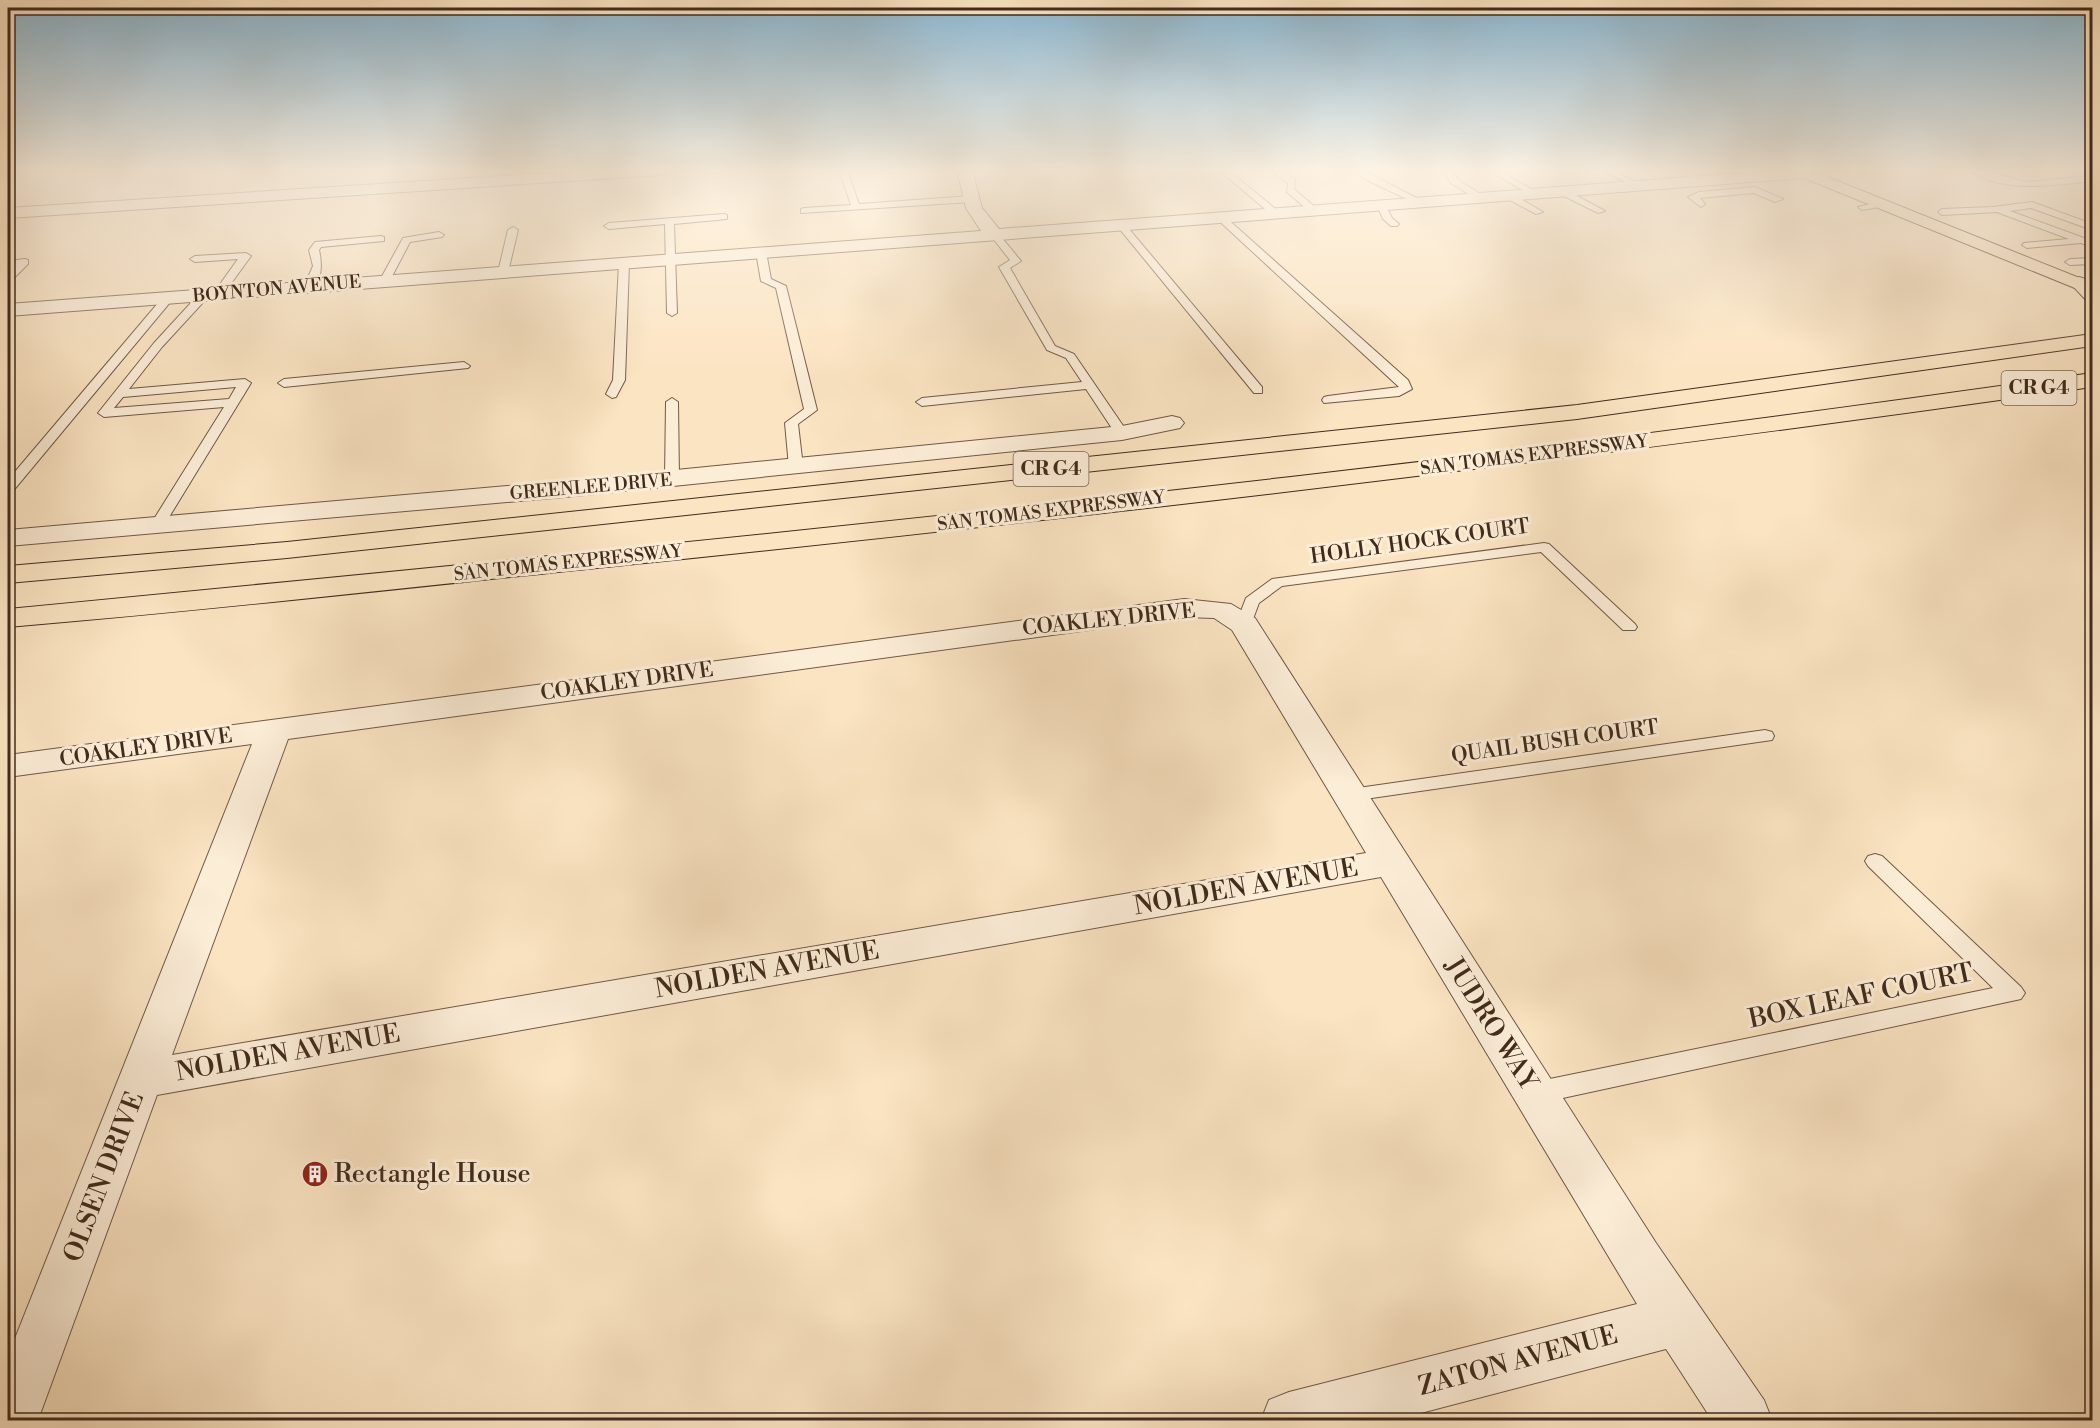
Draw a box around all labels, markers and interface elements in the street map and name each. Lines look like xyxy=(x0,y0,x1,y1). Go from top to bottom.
street label: BOYNTON AVENUE xyxy=(191,270,362,308)
road number: CR G4 xyxy=(2002,371,2076,405)
street label: SAN TOMAS EXPRESSWAY xyxy=(1419,429,1650,480)
road number: CR G4 xyxy=(1014,452,1088,486)
street label: GREENLEE DRIVE xyxy=(509,468,673,506)
street label: SAN TOMAS EXPRESSWAY xyxy=(936,485,1167,536)
street label: HOLLY HOCK COURT xyxy=(1309,514,1532,570)
street label: SAN TOMAS EXPRESSWAY xyxy=(453,539,684,586)
street label: COAKLEY DRIVE xyxy=(1021,598,1197,642)
street label: COAKLEY DRIVE xyxy=(539,657,715,707)
street label: QUAIL BUSH COURT xyxy=(1450,715,1661,769)
street label: COAKLEY DRIVE xyxy=(58,723,234,773)
street label: NOLDEN AVENUE xyxy=(1131,852,1361,922)
street label: NOLDEN AVENUE xyxy=(652,935,882,1005)
street label: JUDRO WAY xyxy=(1437,951,1545,1098)
street label: BOX LEAF COURT xyxy=(1745,957,1976,1036)
street label: NOLDEN AVENUE xyxy=(173,1018,403,1088)
street label: OLSEN DRIVE xyxy=(57,1087,151,1267)
place label: Rectangle House xyxy=(334,1158,531,1190)
building icon: Rectangle House xyxy=(300,1159,330,1189)
street label: ZATON AVENUE xyxy=(1415,1319,1621,1403)

